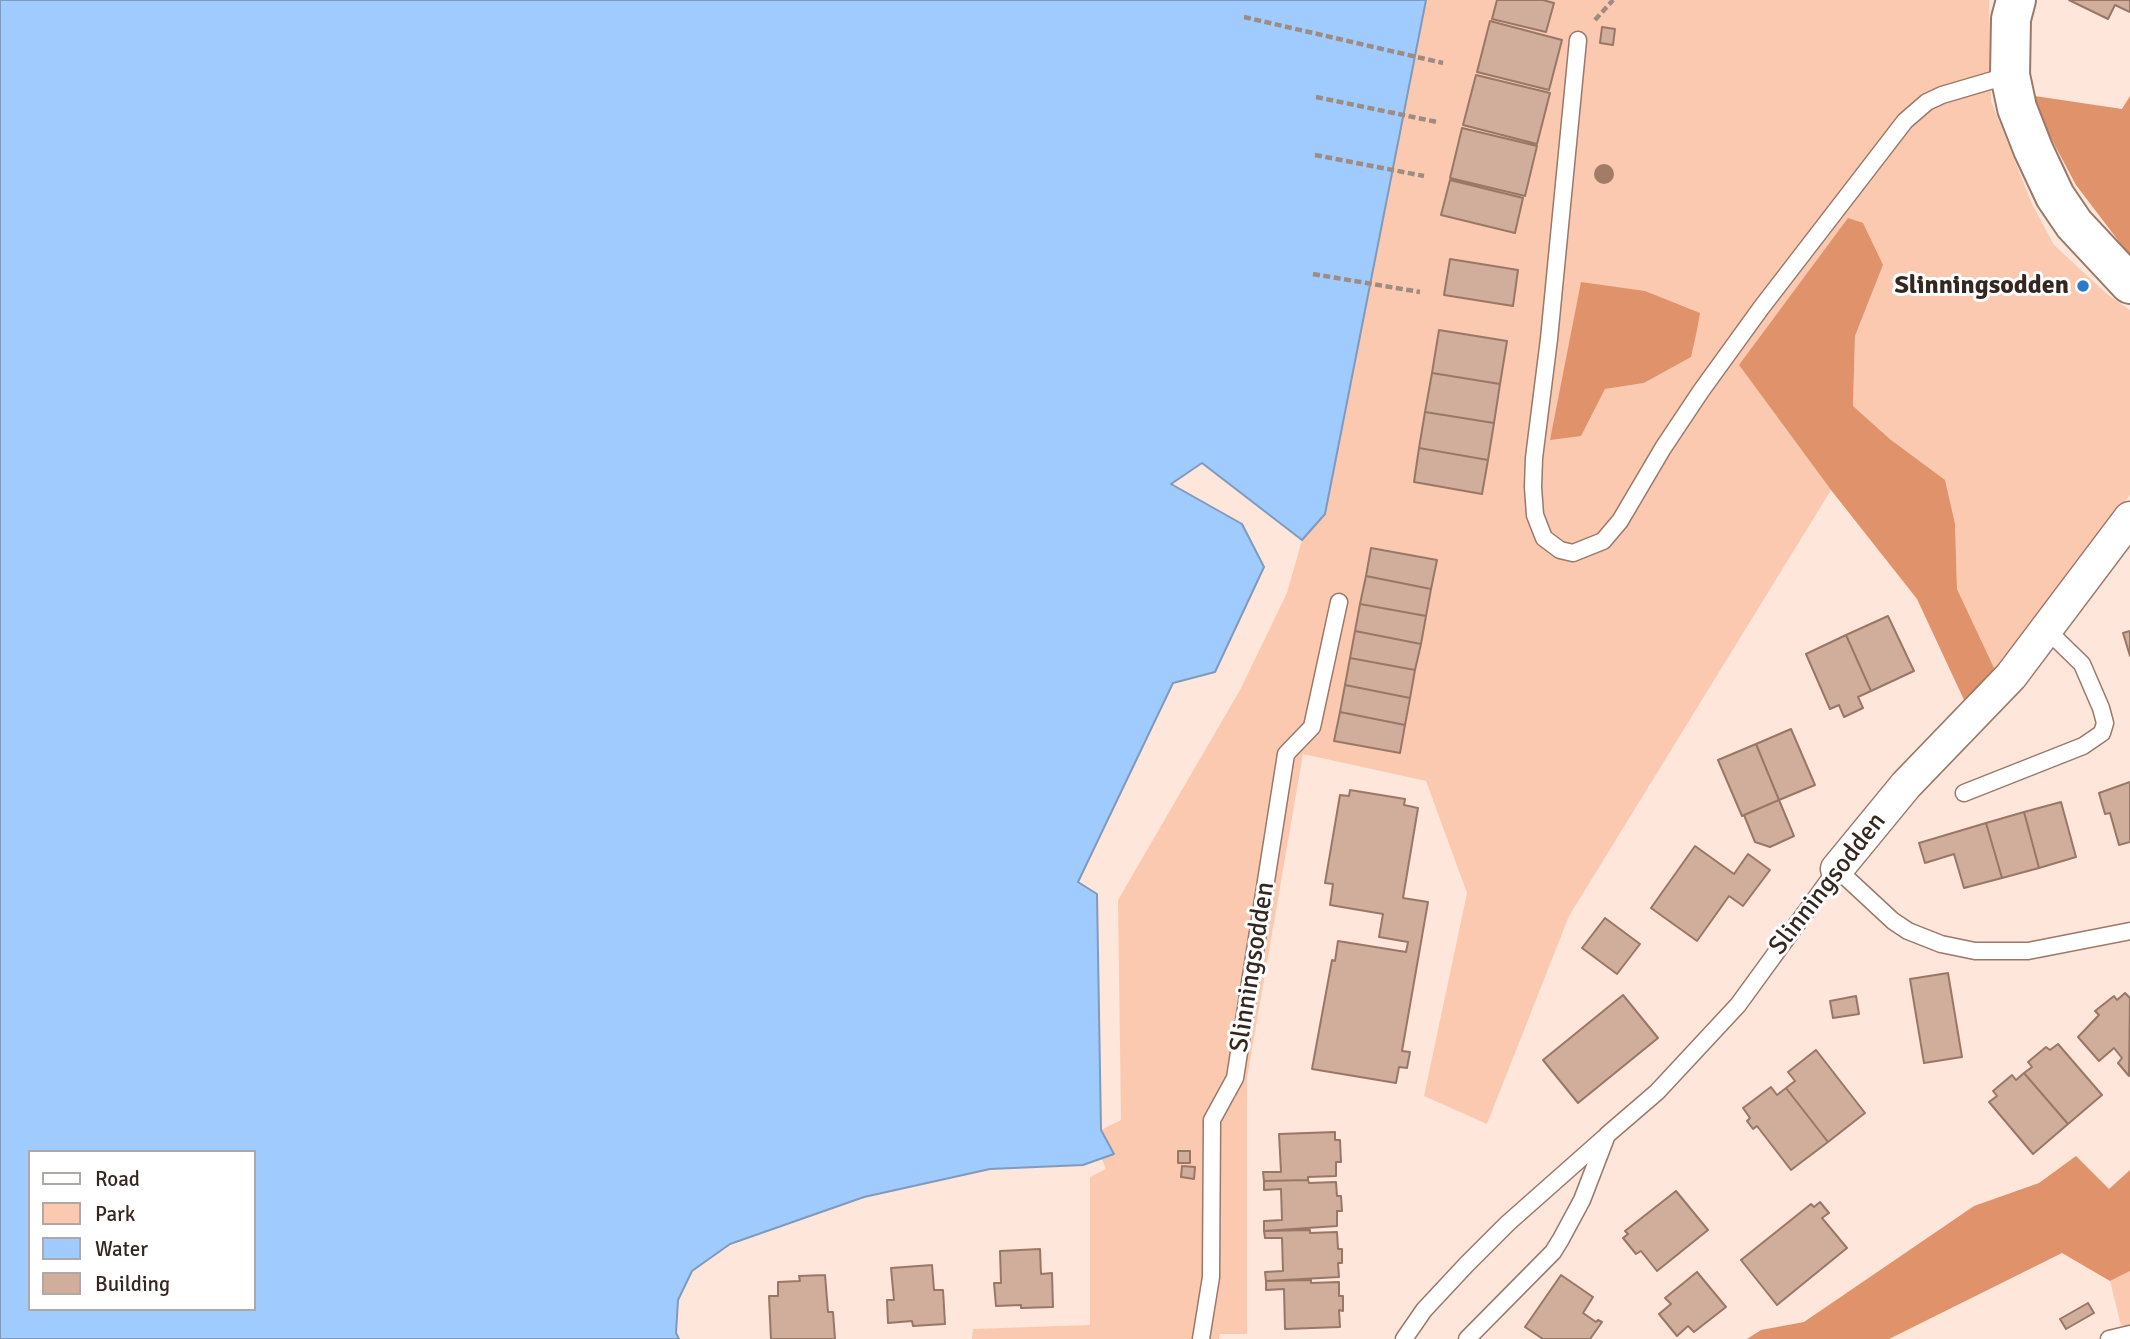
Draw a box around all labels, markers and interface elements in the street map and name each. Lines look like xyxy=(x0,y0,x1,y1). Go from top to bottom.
place label: Slinningsodden xyxy=(1894,270,2069,302)
marker: Slinningsodden xyxy=(2075,278,2091,294)
street label: Slinningsodden xyxy=(1763,807,1893,961)
street label: Slinningsodden xyxy=(1224,880,1282,1054)
legend xyxy=(28,1150,256,1311)
text: Road xyxy=(95,1166,140,1192)
text: Park xyxy=(95,1201,135,1227)
text: Water xyxy=(95,1236,148,1262)
text: Building xyxy=(95,1271,170,1297)

